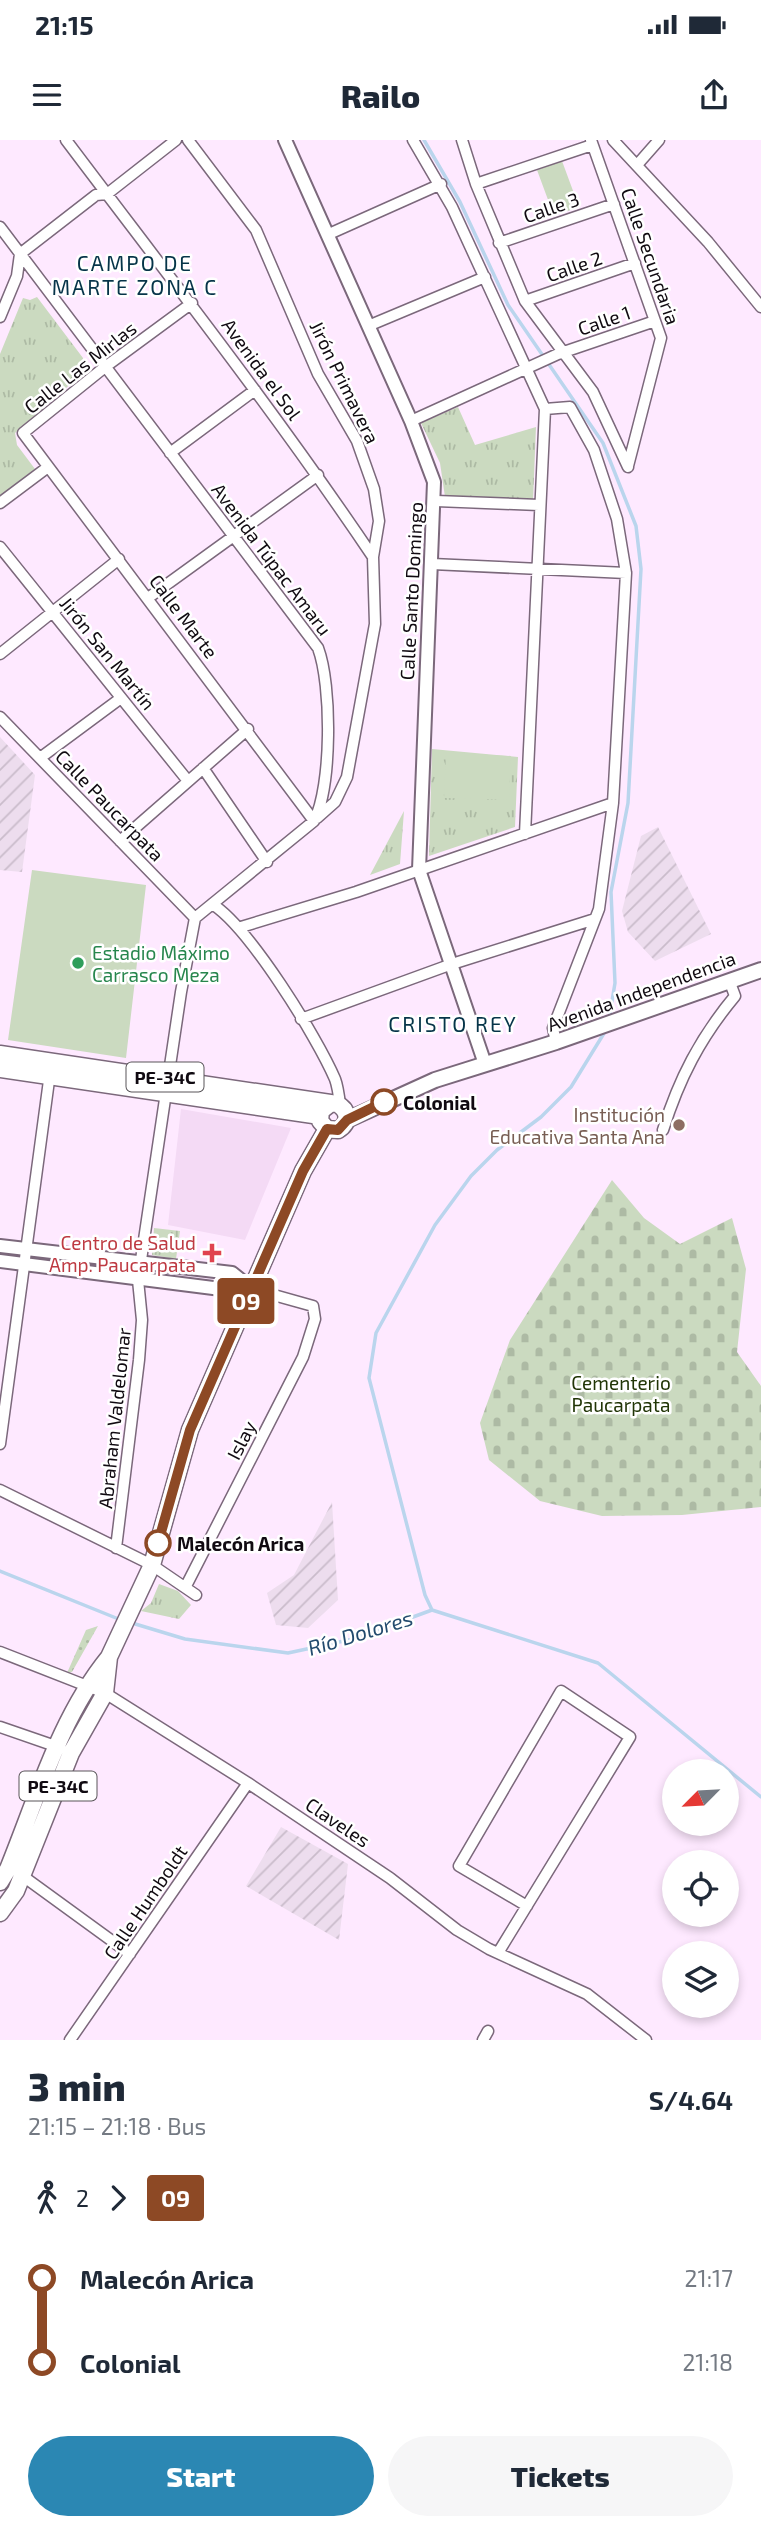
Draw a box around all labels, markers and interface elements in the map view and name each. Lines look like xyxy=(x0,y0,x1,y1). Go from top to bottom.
text: 21:15 xyxy=(35,9,94,40)
icon: menu xyxy=(28,76,66,114)
text: Railo xyxy=(341,76,420,114)
icon: share xyxy=(695,76,733,114)
street label: Calle Secundaria xyxy=(617,185,685,327)
street label: Calle 3 xyxy=(520,187,582,227)
street label: Calle 2 xyxy=(543,246,605,286)
district label: CAMPO DE MARTE ZONA C xyxy=(52,250,218,299)
street label: Calle 1 xyxy=(574,300,634,340)
street label: Avenida el Sol xyxy=(218,314,307,424)
street label: Calle Las Mirlas xyxy=(19,316,141,418)
street label: Jirón Primavera xyxy=(305,317,385,447)
street label: Avenida Túpac Amaru xyxy=(207,478,337,640)
street label: Calle Santo Domingo xyxy=(395,501,427,681)
street label: Calle Marte xyxy=(145,569,223,663)
street label: Jirón San Martín xyxy=(55,592,161,714)
street label: Calle Paucarpata xyxy=(51,745,169,865)
place label: Estadio Máximo Carrasco Meza xyxy=(92,941,230,986)
street label: Avenida Independencia xyxy=(544,946,738,1036)
marker: Estadio Máximo Carrasco Meza xyxy=(70,955,86,971)
district label: CRISTO REY xyxy=(388,1011,518,1036)
road number: PE-34C xyxy=(127,1062,204,1092)
marker: Colonial xyxy=(371,1089,397,1115)
place label: Colonial xyxy=(403,1091,477,1114)
place label: Institución Educativa Santa Ana xyxy=(489,1103,665,1148)
marker: Institución Educativa Santa Ana xyxy=(671,1117,687,1133)
place label: Centro de Salud Amp. Paucarpata xyxy=(49,1231,196,1276)
marker: Centro de Salud Amp. Paucarpata xyxy=(202,1243,222,1263)
line badge: 09 xyxy=(215,1278,278,1324)
text: 09 xyxy=(231,1286,261,1315)
street label: Abraham Valdelomar xyxy=(93,1326,135,1510)
park label: Cementerio Paucarpata xyxy=(571,1371,671,1416)
street label: Islay xyxy=(221,1417,261,1463)
marker: Malecón Arica xyxy=(145,1530,171,1556)
place label: Malecón Arica xyxy=(177,1532,304,1555)
water label: Río Dolores xyxy=(304,1604,416,1660)
north arrow xyxy=(662,1759,738,1836)
map controls xyxy=(662,1759,739,2018)
road number: PE-34C xyxy=(20,1772,96,1800)
street label: Claveles xyxy=(301,1792,375,1852)
street label: Calle Humboldt xyxy=(98,1841,192,1963)
button: locate xyxy=(662,1850,739,1927)
button: layers xyxy=(662,1941,739,2018)
text: 3 min xyxy=(28,2063,126,2109)
text: S/4.64 xyxy=(649,2084,733,2115)
text: 21:15 – 21:18 · Bus xyxy=(28,2112,206,2140)
icon: walk xyxy=(28,2179,66,2217)
icon: forward xyxy=(99,2179,137,2217)
text: 09 xyxy=(161,2183,190,2212)
text: 2 xyxy=(76,2184,89,2212)
text: Malecón Arica xyxy=(80,2263,254,2294)
text: 21:17 xyxy=(685,2264,733,2292)
text: Colonial xyxy=(80,2347,181,2378)
text: 21:18 xyxy=(682,2348,733,2376)
button: Start xyxy=(28,2436,374,2516)
button: Tickets xyxy=(388,2436,733,2516)

